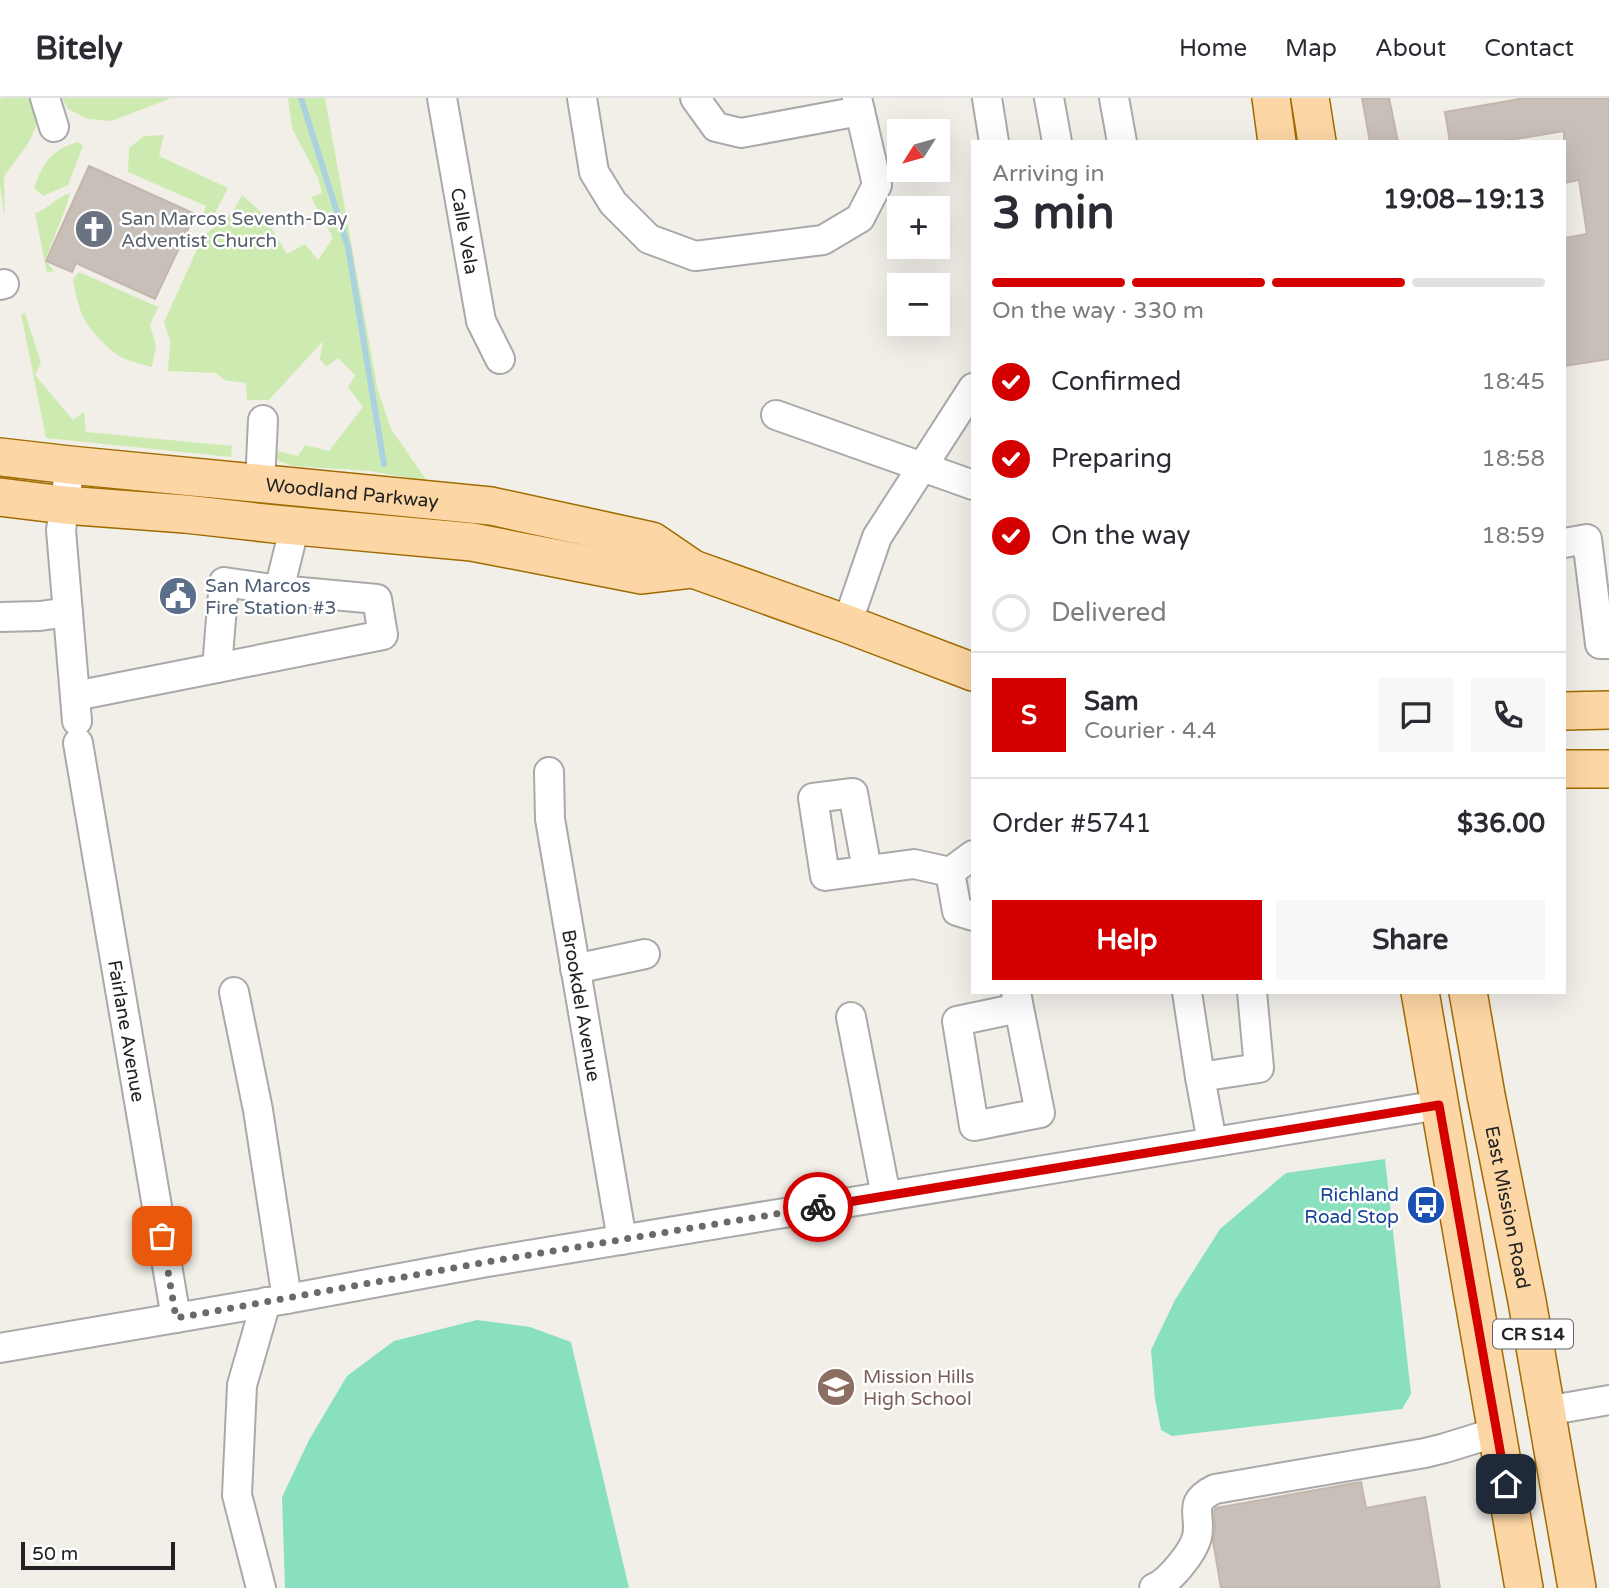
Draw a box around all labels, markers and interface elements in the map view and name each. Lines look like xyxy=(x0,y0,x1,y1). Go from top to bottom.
text: Bitely xyxy=(35,29,123,68)
text: Home xyxy=(1179,34,1247,63)
text: Map xyxy=(1285,34,1337,63)
text: About xyxy=(1375,34,1446,63)
text: Contact xyxy=(1484,34,1574,63)
north arrow xyxy=(887,119,950,182)
map controls xyxy=(887,119,950,336)
text: Arriving in xyxy=(992,160,1105,188)
text: 19:08–19:13 xyxy=(1383,184,1545,215)
street label: Calle Vela xyxy=(446,186,483,276)
text: 3 min xyxy=(992,186,1115,241)
button: + xyxy=(887,196,950,259)
church icon: San Marcos Seventh-Day Adventist Church xyxy=(73,208,115,250)
place label: San Marcos Seventh-Day Adventist Church xyxy=(121,208,347,252)
button: − xyxy=(887,273,950,336)
text: On the way · 330 m xyxy=(992,297,1204,325)
icon: check xyxy=(992,363,1030,401)
text: Confirmed xyxy=(1051,366,1181,397)
text: 18:45 xyxy=(1481,368,1545,396)
icon: check xyxy=(992,440,1030,478)
text: Preparing xyxy=(1051,443,1172,474)
text: 18:58 xyxy=(1481,445,1545,473)
street label: Woodland Parkway xyxy=(265,474,440,513)
icon: check xyxy=(992,517,1030,555)
text: On the way xyxy=(1051,520,1191,551)
text: 18:59 xyxy=(1481,522,1545,550)
public building icon: San Marcos Fire Station #3 xyxy=(157,575,199,617)
place label: San Marcos Fire Station #3 xyxy=(205,575,336,619)
text: Delivered xyxy=(1051,597,1167,628)
button: chat xyxy=(1379,678,1453,752)
button: phone xyxy=(1471,678,1545,752)
text: Sam xyxy=(1084,686,1139,717)
text: S xyxy=(1021,700,1037,731)
text: Courier · 4.4 xyxy=(1084,717,1216,745)
text: Order #5741 xyxy=(992,808,1152,839)
text: $36.00 xyxy=(1457,808,1545,839)
button: Help xyxy=(992,900,1262,980)
button: Share xyxy=(1276,900,1545,980)
street label: Brookdel Avenue xyxy=(557,928,605,1083)
street label: Fairlane Avenue xyxy=(103,958,149,1104)
street label: East Mission Road xyxy=(1480,1124,1534,1291)
courier xyxy=(783,1172,853,1242)
place label: Richland Road Stop xyxy=(1304,1184,1399,1228)
bus stop icon: Richland Road Stop xyxy=(1405,1184,1447,1226)
icon: bike xyxy=(799,1188,837,1226)
pin xyxy=(132,1206,192,1266)
icon: bag xyxy=(143,1217,181,1255)
road number: CR S14 xyxy=(1493,1320,1573,1349)
school or university icon: Mission Hills High School xyxy=(815,1366,857,1408)
place label: Mission Hills High School xyxy=(863,1366,974,1410)
pin xyxy=(1476,1454,1536,1514)
icon: home xyxy=(1487,1465,1525,1503)
scale bar xyxy=(21,1539,175,1571)
text: 50 m xyxy=(32,1543,78,1565)

